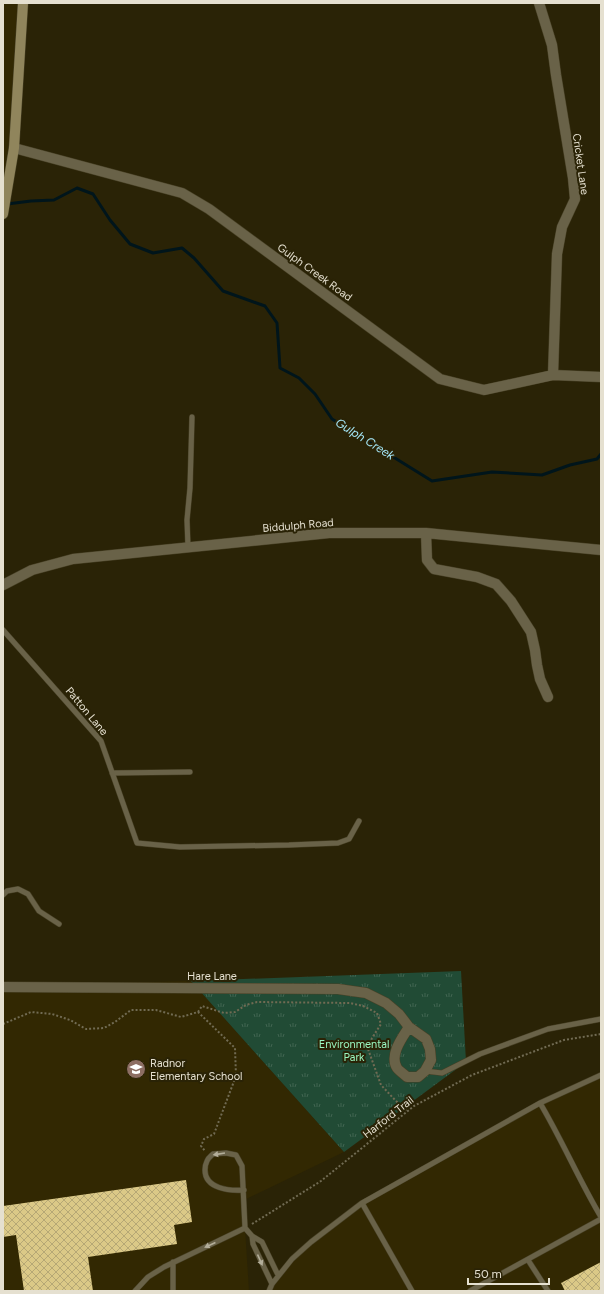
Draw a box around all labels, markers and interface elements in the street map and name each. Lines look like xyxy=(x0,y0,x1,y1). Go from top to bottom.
street label: Cricket Lane xyxy=(570,133,591,196)
street label: Gulph Creek Road xyxy=(275,241,355,304)
water label: Gulph Creek xyxy=(333,415,398,463)
street label: Biddulph Road xyxy=(262,516,334,535)
street label: Patton Lane xyxy=(63,685,111,738)
street label: Hare Lane xyxy=(187,970,237,983)
park label: Environmental Park xyxy=(319,1038,389,1064)
place label: Radnor Elementary School xyxy=(150,1057,242,1083)
school or university icon: Radnor Elementary School xyxy=(125,1058,147,1080)
street label: Harford Trail xyxy=(360,1094,416,1141)
one-way arrow xyxy=(213,1151,225,1157)
one-way arrow xyxy=(204,1242,216,1248)
one-way arrow xyxy=(257,1255,263,1266)
scale bar xyxy=(468,1260,549,1286)
text: 50 m xyxy=(474,1267,502,1281)

